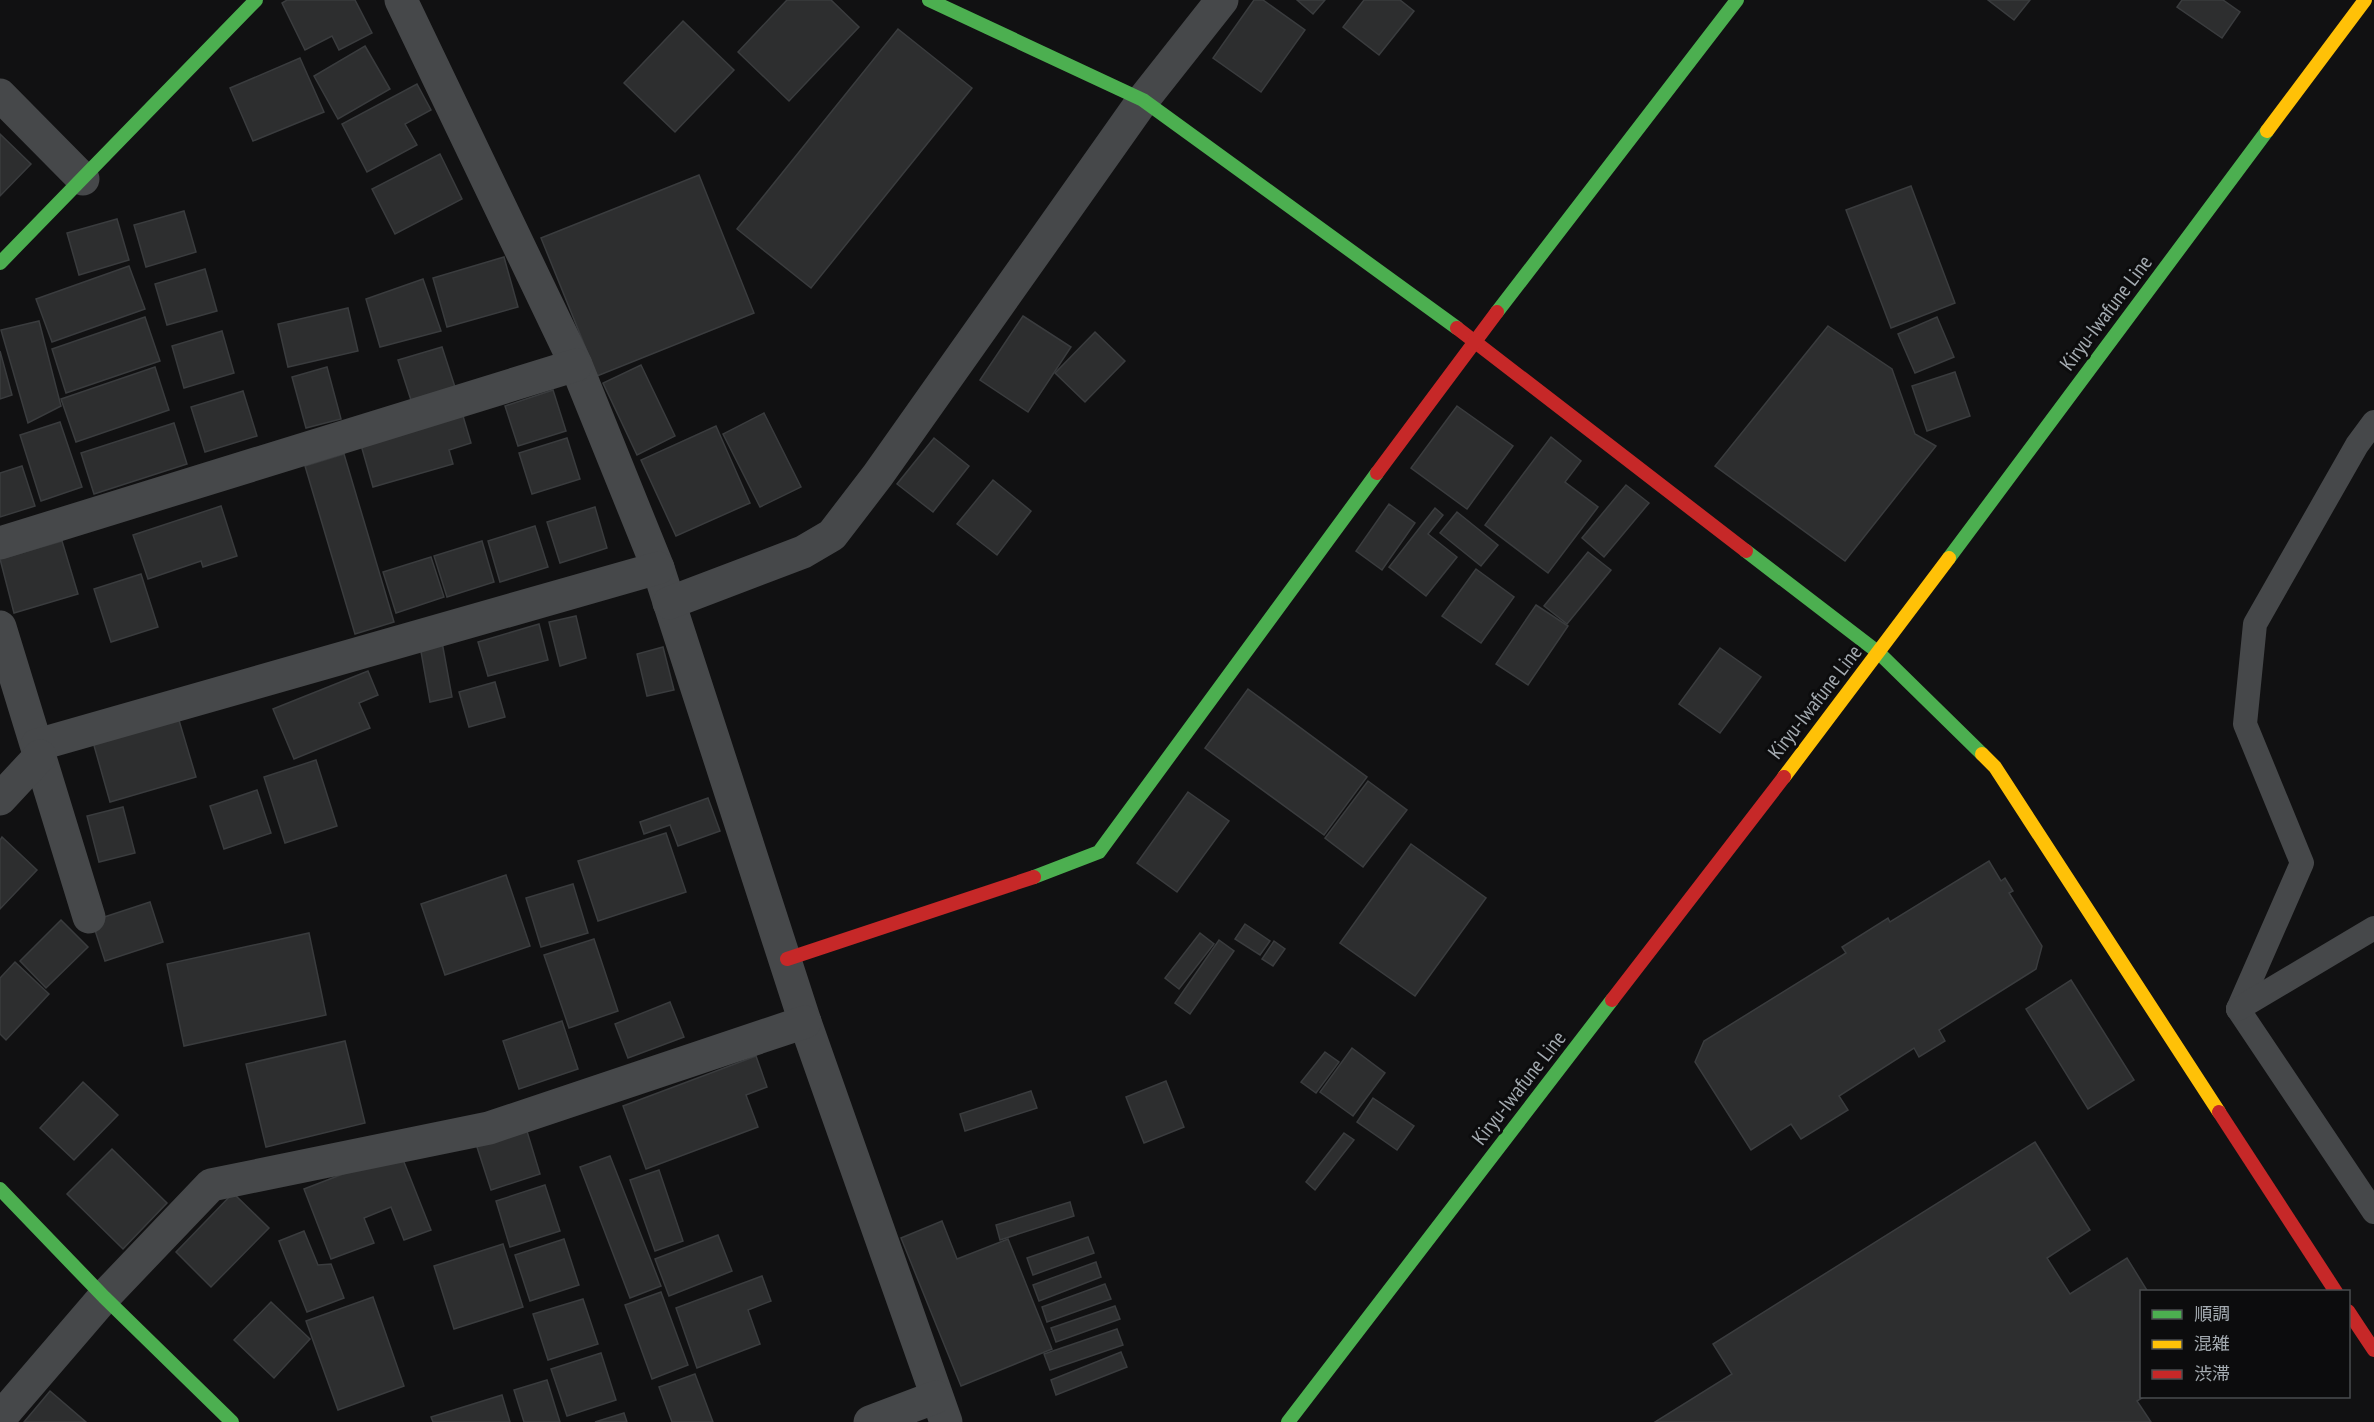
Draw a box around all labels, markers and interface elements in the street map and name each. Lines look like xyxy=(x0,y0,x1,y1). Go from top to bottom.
street label: Kiryu-Iwafune Line xyxy=(2053,250,2158,376)
street label: Kiryu-Iwafune Line xyxy=(1762,639,1868,764)
street label: Kiryu-Iwafune Line xyxy=(1466,1025,1572,1150)
legend xyxy=(2140,1290,2350,1398)
text: 順調 xyxy=(2194,1302,2230,1325)
text: 混雑 xyxy=(2194,1332,2230,1355)
text: 渋滞 xyxy=(2194,1362,2230,1385)

